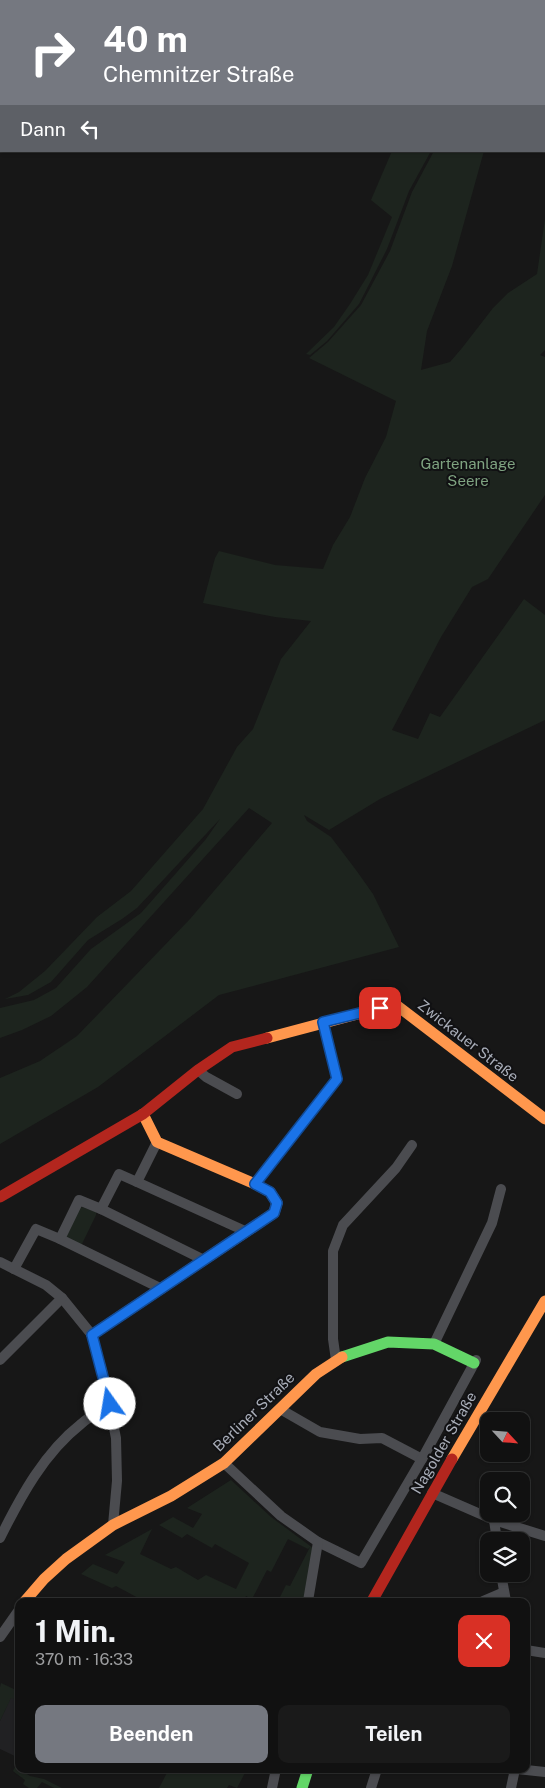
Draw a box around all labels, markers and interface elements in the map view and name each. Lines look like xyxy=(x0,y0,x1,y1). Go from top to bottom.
text: 40 m xyxy=(103,19,188,60)
icon: right xyxy=(20,20,85,85)
text: Chemnitzer Straße xyxy=(103,61,295,87)
icon: left xyxy=(76,115,104,143)
text: Dann xyxy=(20,118,66,140)
park label: Gartenanlage Seere xyxy=(421,455,516,489)
pin xyxy=(359,987,401,1029)
icon: arrive xyxy=(366,994,394,1022)
street label: Zwickauer Straße xyxy=(415,996,522,1085)
street label: Berliner Straße xyxy=(210,1369,298,1455)
position arrow xyxy=(83,1377,135,1429)
street label: Nagolder Straße xyxy=(407,1389,480,1497)
north arrow xyxy=(480,1412,530,1462)
map controls xyxy=(480,1412,530,1582)
button: search xyxy=(480,1472,530,1522)
button: layers xyxy=(480,1532,530,1582)
text: 1 Min. xyxy=(35,1613,116,1649)
button: close xyxy=(458,1615,510,1667)
text: 370 m · 16:33 xyxy=(35,1650,133,1669)
button: Beenden xyxy=(35,1705,268,1763)
button: Teilen xyxy=(278,1705,510,1763)

